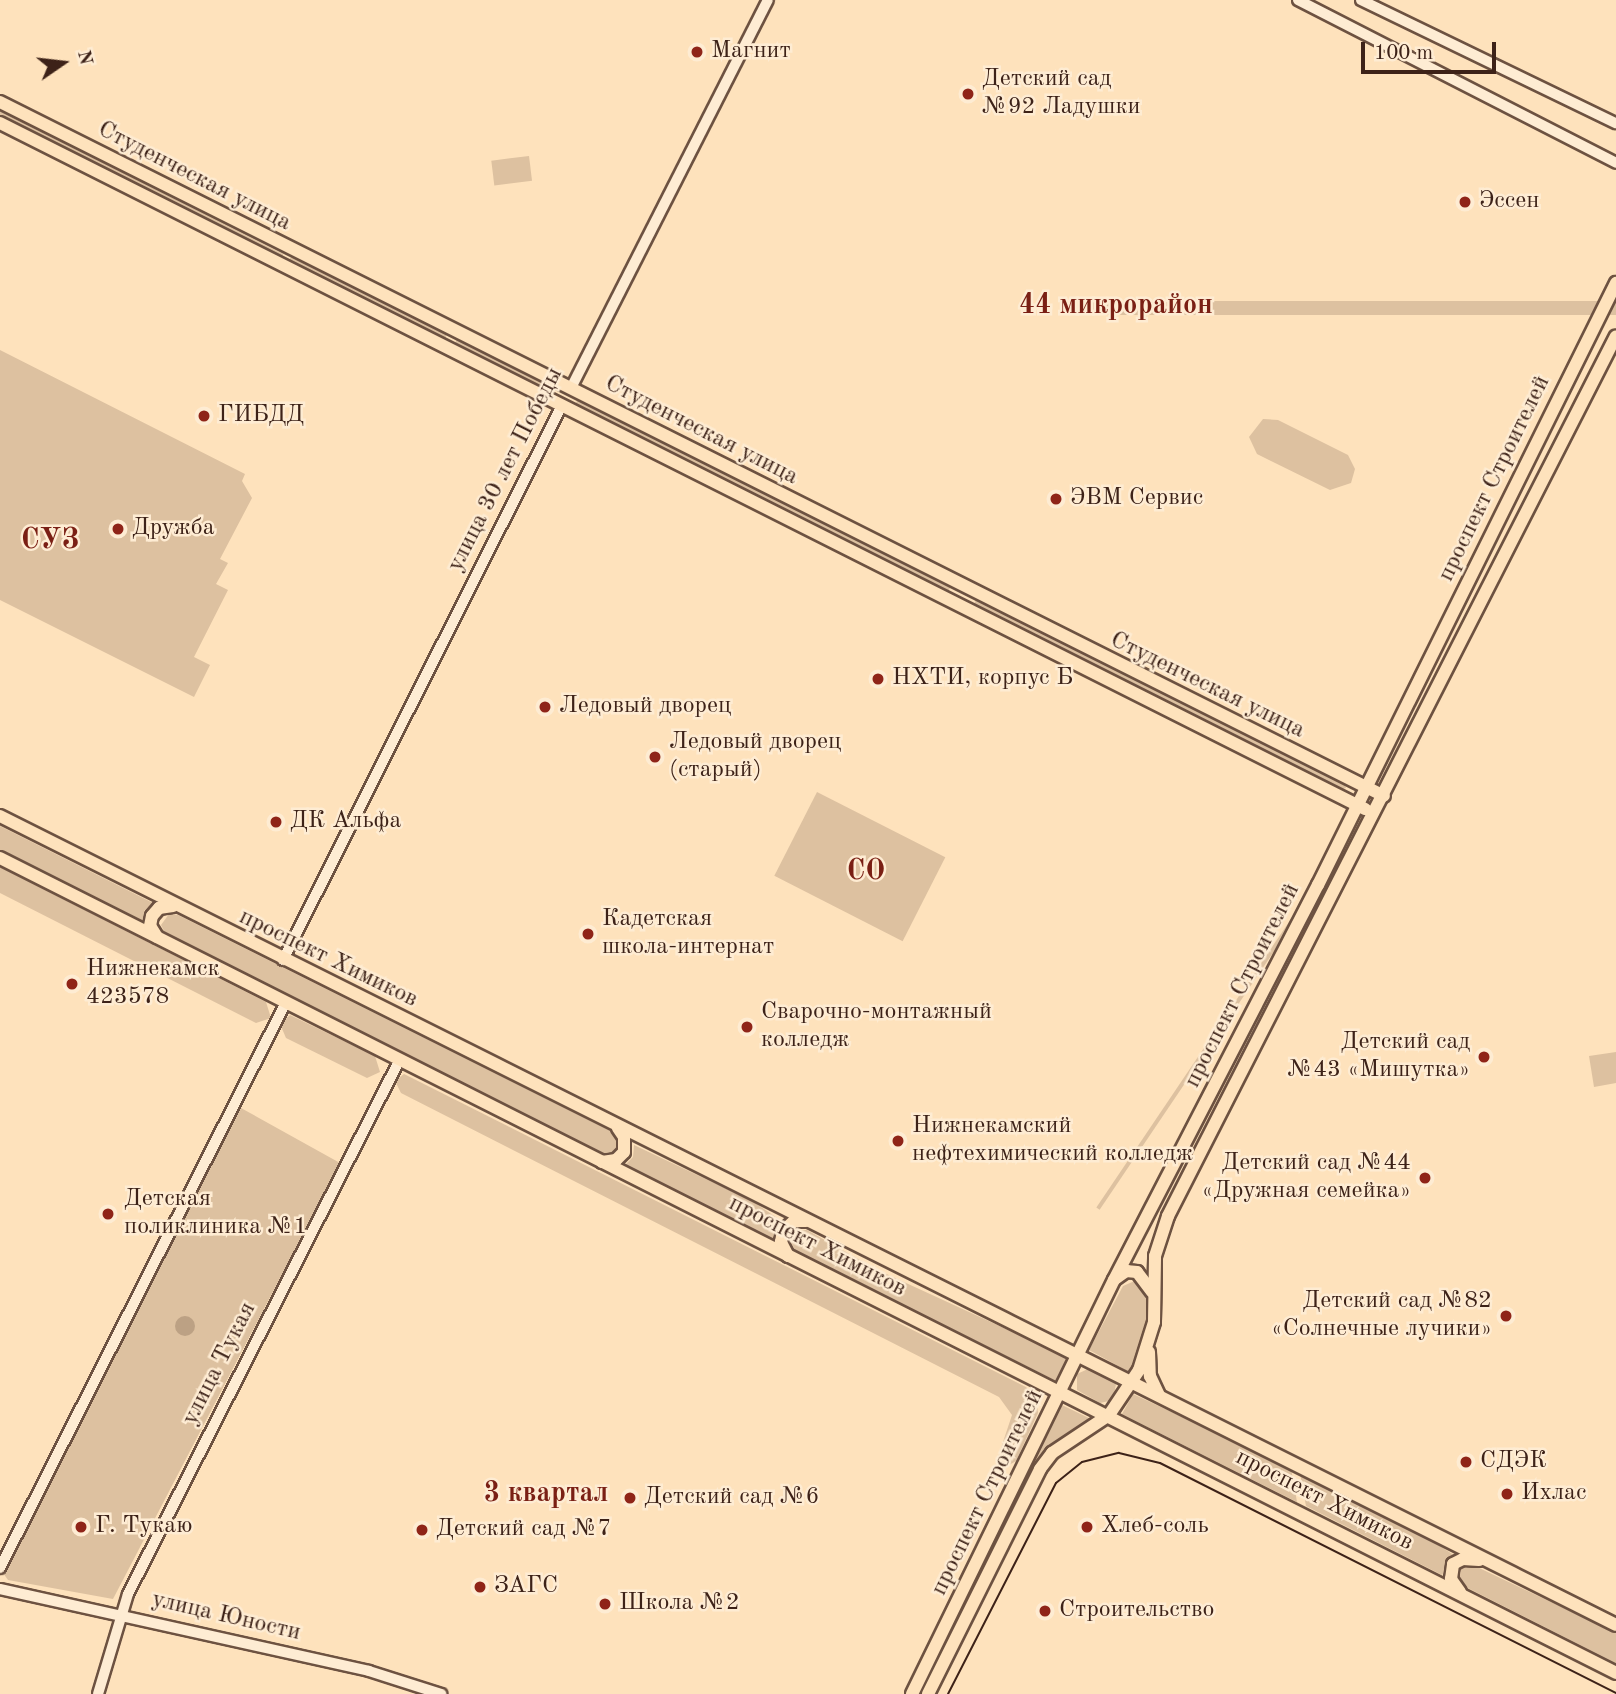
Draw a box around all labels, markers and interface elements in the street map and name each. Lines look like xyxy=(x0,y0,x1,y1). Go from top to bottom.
north arrow xyxy=(28,28,98,98)
scale bar xyxy=(1364,28,1499,72)
place label: Магнит xyxy=(711,38,791,66)
text: 100 m xyxy=(1374,43,1433,64)
marker: Магнит xyxy=(689,44,705,60)
text: N xyxy=(73,48,95,67)
place label: Детский сад №92 Ладушки xyxy=(982,66,1140,122)
marker: Детский сад №92 Ладушки xyxy=(960,86,976,102)
street label: Студенческая улица xyxy=(93,116,295,238)
place label: Эссен xyxy=(1479,188,1539,216)
marker: Эссен xyxy=(1457,194,1473,210)
district label: 44 микрорайон xyxy=(1019,289,1213,323)
street label: улица 30 лет Победы xyxy=(442,363,570,577)
street label: Студенческая улица xyxy=(600,370,802,492)
street label: проспект Строителей xyxy=(1433,371,1557,587)
place label: ГИБДД xyxy=(218,402,304,430)
marker: ГИБДД xyxy=(196,408,212,424)
place label: ЭВМ Сервис xyxy=(1070,485,1203,513)
marker: ЭВМ Сервис xyxy=(1048,491,1064,507)
place label: Дружба xyxy=(132,515,215,543)
marker: Дружба xyxy=(110,521,126,537)
district label: СУЗ xyxy=(21,524,79,558)
street label: Студенческая улица xyxy=(1105,626,1309,746)
place label: НХТИ, корпус Б xyxy=(892,665,1073,693)
marker: НХТИ, корпус Б xyxy=(870,671,886,687)
place label: Ледовый дворец xyxy=(559,693,731,721)
marker: Ледовый дворец xyxy=(537,699,553,715)
place label: Ледовый дворец (старый) xyxy=(669,729,841,785)
marker: Ледовый дворец (старый) xyxy=(647,749,663,765)
place label: ДК Альфа xyxy=(290,808,401,836)
marker: ДК Альфа xyxy=(268,814,284,830)
district label: СО xyxy=(847,855,885,889)
street label: проспект Строителей xyxy=(1179,879,1307,1093)
street label: проспект Химиков xyxy=(234,903,422,1015)
place label: Кадетская школа-интернат xyxy=(602,906,774,962)
marker: Кадетская школа-интернат xyxy=(580,926,596,942)
place label: Нижнекамск 423578 xyxy=(86,956,219,1012)
marker: Нижнекамск 423578 xyxy=(64,976,80,992)
place label: Сварочно-монтажный колледж xyxy=(761,999,992,1055)
marker: Сварочно-монтажный колледж xyxy=(739,1019,755,1035)
place label: Детский сад №43 «Мишутка» xyxy=(1288,1029,1470,1085)
marker: Детский сад №43 «Мишутка» xyxy=(1476,1049,1492,1065)
place label: Нижнекамский нефтехимический колледж xyxy=(912,1113,1193,1169)
marker: Нижнекамский нефтехимический колледж xyxy=(890,1133,906,1149)
place label: Детский сад №44 «Дружная семейка» xyxy=(1202,1150,1411,1206)
marker: Детский сад №44 «Дружная семейка» xyxy=(1417,1170,1433,1186)
place label: Детская поликлиника №1 xyxy=(124,1186,307,1242)
street label: проспект Химиков xyxy=(723,1190,911,1304)
marker: Детская поликлиника №1 xyxy=(98,1204,118,1224)
place label: Детский сад №82 «Солнечные лучики» xyxy=(1271,1288,1492,1344)
street label: улица Тукая xyxy=(177,1298,263,1430)
marker: Детский сад №82 «Солнечные лучики» xyxy=(1498,1308,1514,1324)
street label: проспект Строителей xyxy=(926,1385,1050,1601)
street label: проспект Химиков xyxy=(1230,1444,1418,1558)
place label: СДЭК xyxy=(1480,1448,1547,1476)
marker: СДЭК xyxy=(1458,1454,1474,1470)
district label: 3 квартал xyxy=(484,1477,608,1511)
place label: Ихлас xyxy=(1521,1480,1586,1508)
place label: Детский сад №6 xyxy=(644,1484,820,1512)
marker: Ихлас xyxy=(1499,1486,1515,1502)
marker: Детский сад №6 xyxy=(622,1490,638,1506)
place label: Г. Тукаю xyxy=(95,1513,192,1541)
place label: Хлеб-соль xyxy=(1101,1513,1209,1541)
place label: Детский сад №7 xyxy=(436,1516,612,1544)
marker: Г. Тукаю xyxy=(73,1519,89,1535)
marker: Хлеб-соль xyxy=(1079,1519,1095,1535)
marker: Детский сад №7 xyxy=(414,1522,430,1538)
place label: ЗАГС xyxy=(494,1573,558,1601)
marker: ЗАГС xyxy=(472,1579,488,1595)
street label: улица Юности xyxy=(149,1586,303,1648)
place label: Школа №2 xyxy=(619,1590,740,1618)
marker: Школа №2 xyxy=(597,1596,613,1612)
place label: Строительство xyxy=(1059,1597,1215,1625)
marker: Строительство xyxy=(1037,1603,1053,1619)

